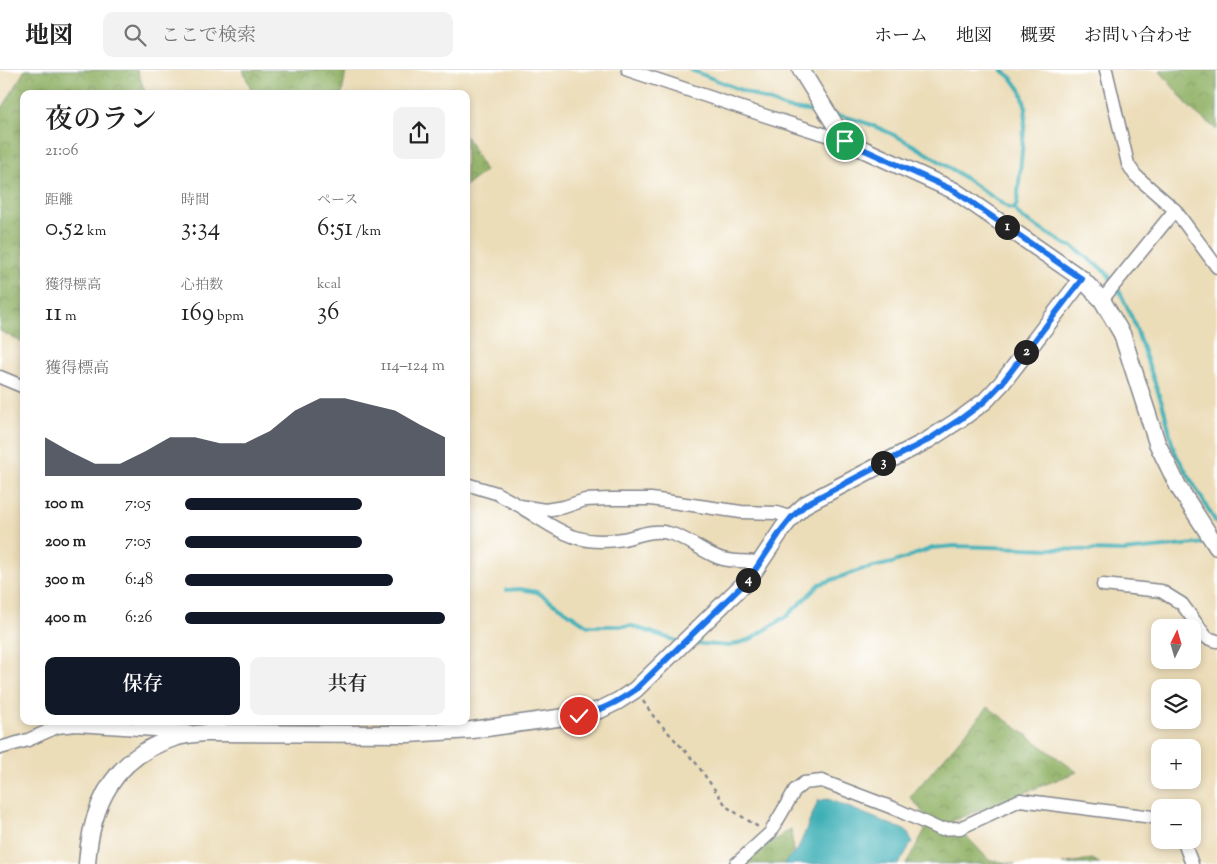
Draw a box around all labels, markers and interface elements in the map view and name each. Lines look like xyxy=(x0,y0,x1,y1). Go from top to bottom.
search box xyxy=(103,12,453,57)
text: 地図 xyxy=(25,20,73,54)
icon: search xyxy=(121,21,149,49)
text: ここで検索 xyxy=(161,23,256,50)
text: ホーム xyxy=(874,24,928,50)
text: 地図 xyxy=(956,24,992,50)
text: 概要 xyxy=(1020,24,1056,50)
text: お問い合わせ xyxy=(1084,24,1192,50)
text: 夜のラン xyxy=(45,101,157,141)
button: share xyxy=(393,107,445,159)
pin xyxy=(824,120,866,162)
icon: arrive xyxy=(831,127,859,155)
text: 21:06 xyxy=(45,140,78,163)
text: 距離 xyxy=(45,191,73,211)
text: 時間 xyxy=(181,191,209,211)
text: ペース xyxy=(317,191,358,211)
text: 0.52 xyxy=(45,211,84,247)
text: 3:34 xyxy=(181,211,220,247)
text: 6:51 xyxy=(317,211,353,247)
pin: 1 xyxy=(994,214,1020,240)
text: 1 xyxy=(1005,217,1010,237)
text: km xyxy=(84,222,106,242)
text: /km xyxy=(353,222,381,242)
text: kcal xyxy=(317,275,341,295)
text: 獲得標高 xyxy=(45,276,101,296)
text: 心拍数 xyxy=(181,276,223,296)
text: 36 xyxy=(317,295,339,331)
text: 11 xyxy=(45,296,62,332)
text: 169 xyxy=(181,296,214,332)
text: m xyxy=(62,307,77,327)
text: bpm xyxy=(214,307,244,327)
pin: 2 xyxy=(1014,340,1038,364)
text: 2 xyxy=(1023,342,1030,362)
text: 114–124 m xyxy=(381,355,445,378)
text: 獲得標高 xyxy=(45,358,109,381)
pin: 3 xyxy=(870,450,896,476)
text: 3 xyxy=(881,453,886,473)
text: 100 m xyxy=(45,493,84,516)
text: 7:05 xyxy=(125,493,151,516)
text: 200 m xyxy=(45,531,86,554)
text: 7:05 xyxy=(125,531,151,554)
pin: 4 xyxy=(736,568,760,592)
text: 300 m xyxy=(45,569,85,592)
text: 6:48 xyxy=(125,569,153,592)
text: 4 xyxy=(745,570,752,590)
text: 400 m xyxy=(45,607,87,630)
text: 6:26 xyxy=(125,607,152,630)
north arrow xyxy=(1151,619,1201,669)
map controls xyxy=(1151,619,1201,849)
button: 保存 xyxy=(45,657,240,715)
button: 共有 xyxy=(250,657,445,715)
button: layers xyxy=(1151,679,1201,729)
pin xyxy=(558,695,600,737)
icon: check xyxy=(565,702,593,730)
button: + xyxy=(1151,739,1201,789)
button: − xyxy=(1151,799,1201,849)

